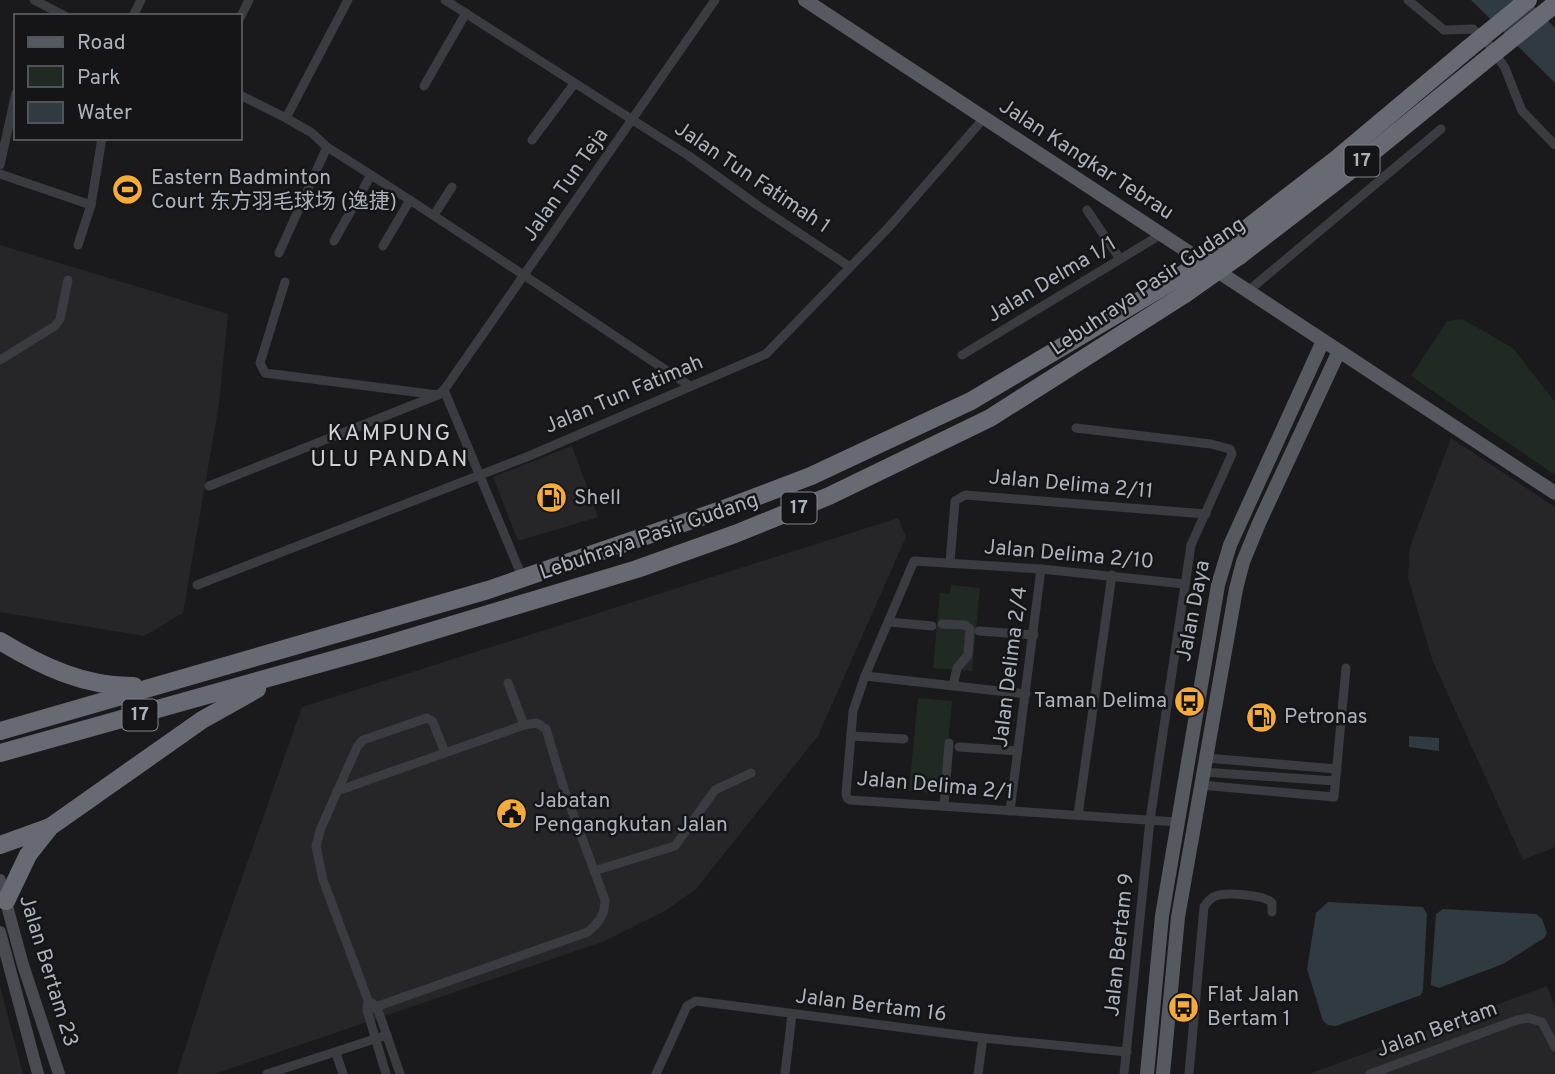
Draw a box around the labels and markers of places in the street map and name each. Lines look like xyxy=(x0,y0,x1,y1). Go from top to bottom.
place label: Eastern Badminton Court 东方羽毛球场 (逸捷) xyxy=(151,165,397,216)
sports icon: Eastern Badminton Court 东方羽毛球场 (逸捷) xyxy=(111,173,145,207)
fuel station icon: Shell xyxy=(534,481,568,515)
place label: Shell xyxy=(574,485,621,512)
bus stop icon: Taman Delima xyxy=(1173,684,1207,718)
place label: Taman Delima xyxy=(1034,688,1167,715)
fuel station icon: Petronas xyxy=(1244,700,1278,734)
place label: Petronas xyxy=(1284,704,1368,731)
place label: Jabatan Pengangkutan Jalan xyxy=(534,788,728,839)
public building icon: Jabatan Pengangkutan Jalan xyxy=(494,796,528,830)
place label: Flat Jalan Bertam 1 xyxy=(1207,982,1299,1033)
bus stop icon: Flat Jalan Bertam 1 xyxy=(1167,990,1201,1024)

